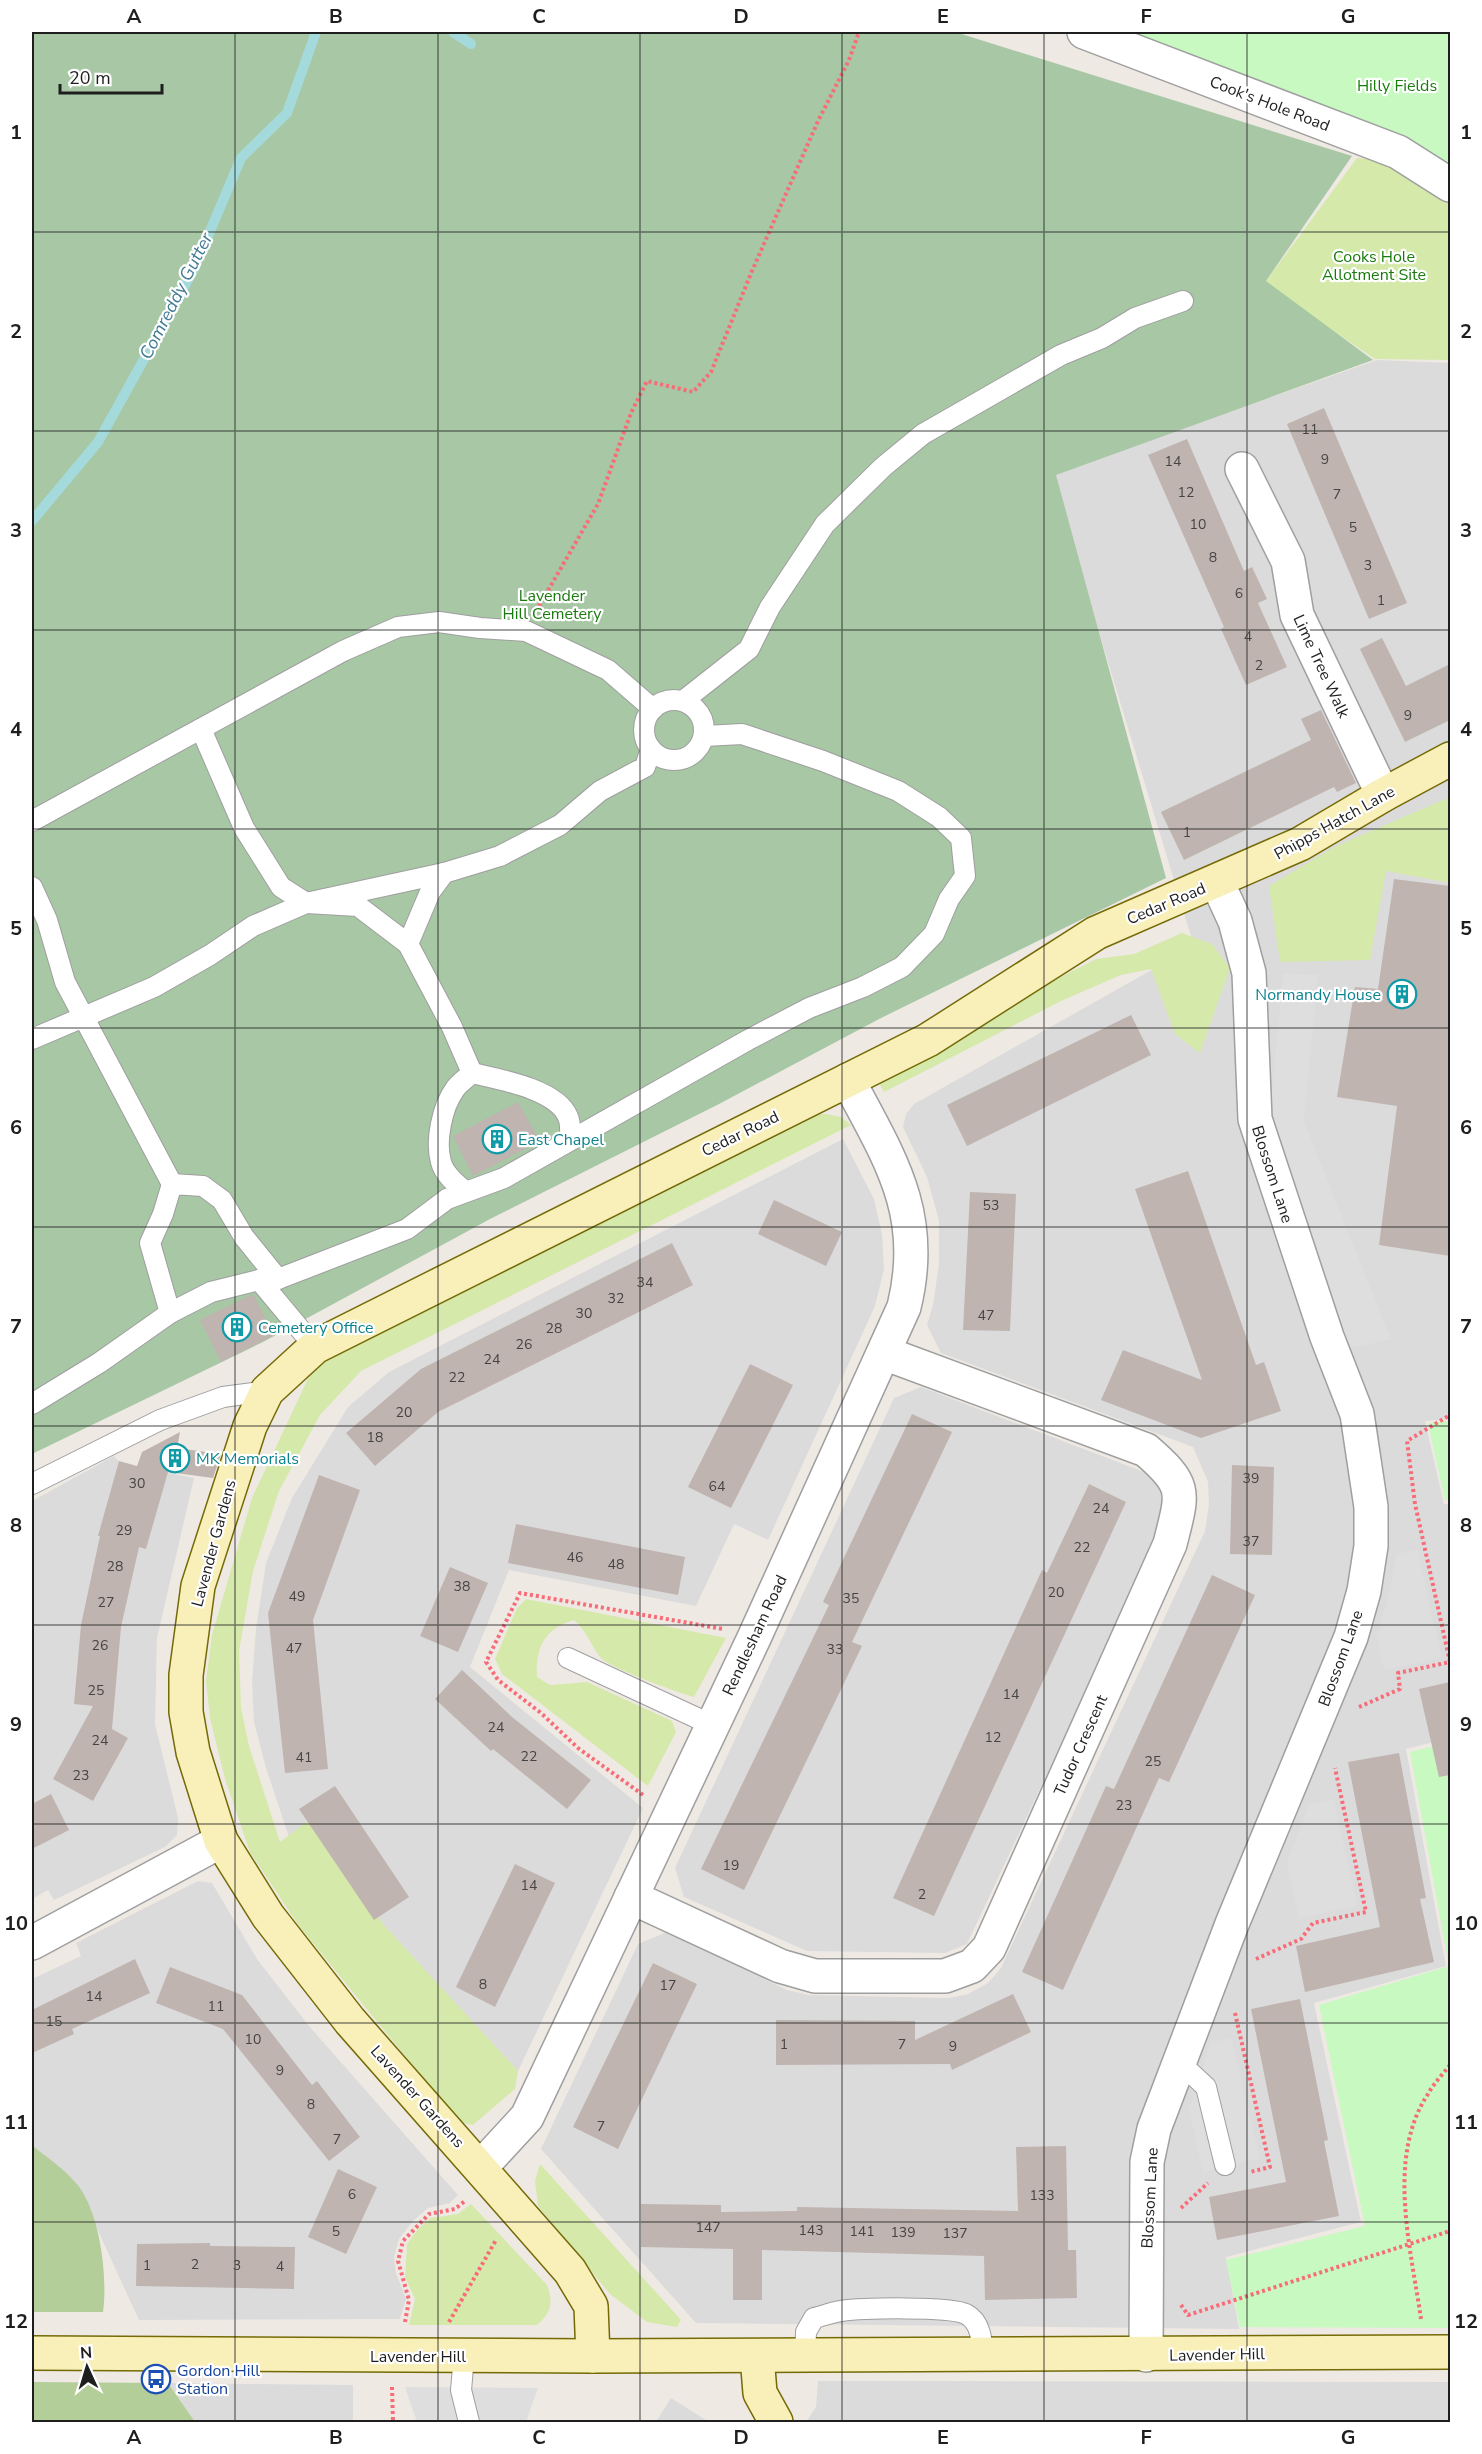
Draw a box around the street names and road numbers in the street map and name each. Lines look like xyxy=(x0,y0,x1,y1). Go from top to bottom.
street label: Cook's Hole Road xyxy=(1206,71,1333,137)
street label: Lime Tree Walk xyxy=(1287,611,1355,723)
street label: Phipps Hatch Lane xyxy=(1270,781,1399,865)
street label: Cedar Road xyxy=(1124,877,1209,930)
street label: Cedar Road xyxy=(698,1106,783,1162)
street label: Blossom Lane xyxy=(1246,1123,1298,1226)
street label: Lavender Gardens xyxy=(186,1477,242,1609)
street label: Rendlesham Road xyxy=(717,1571,793,1699)
street label: Blossom Lane xyxy=(1313,1607,1369,1710)
street label: Tudor Crescent xyxy=(1049,1691,1113,1799)
street label: Lavender Gardens xyxy=(365,2041,469,2153)
street label: Blossom Lane xyxy=(1136,2147,1164,2249)
street label: Lavender Hill xyxy=(1169,2343,1265,2367)
street label: Lavender Hill xyxy=(370,2346,466,2368)

